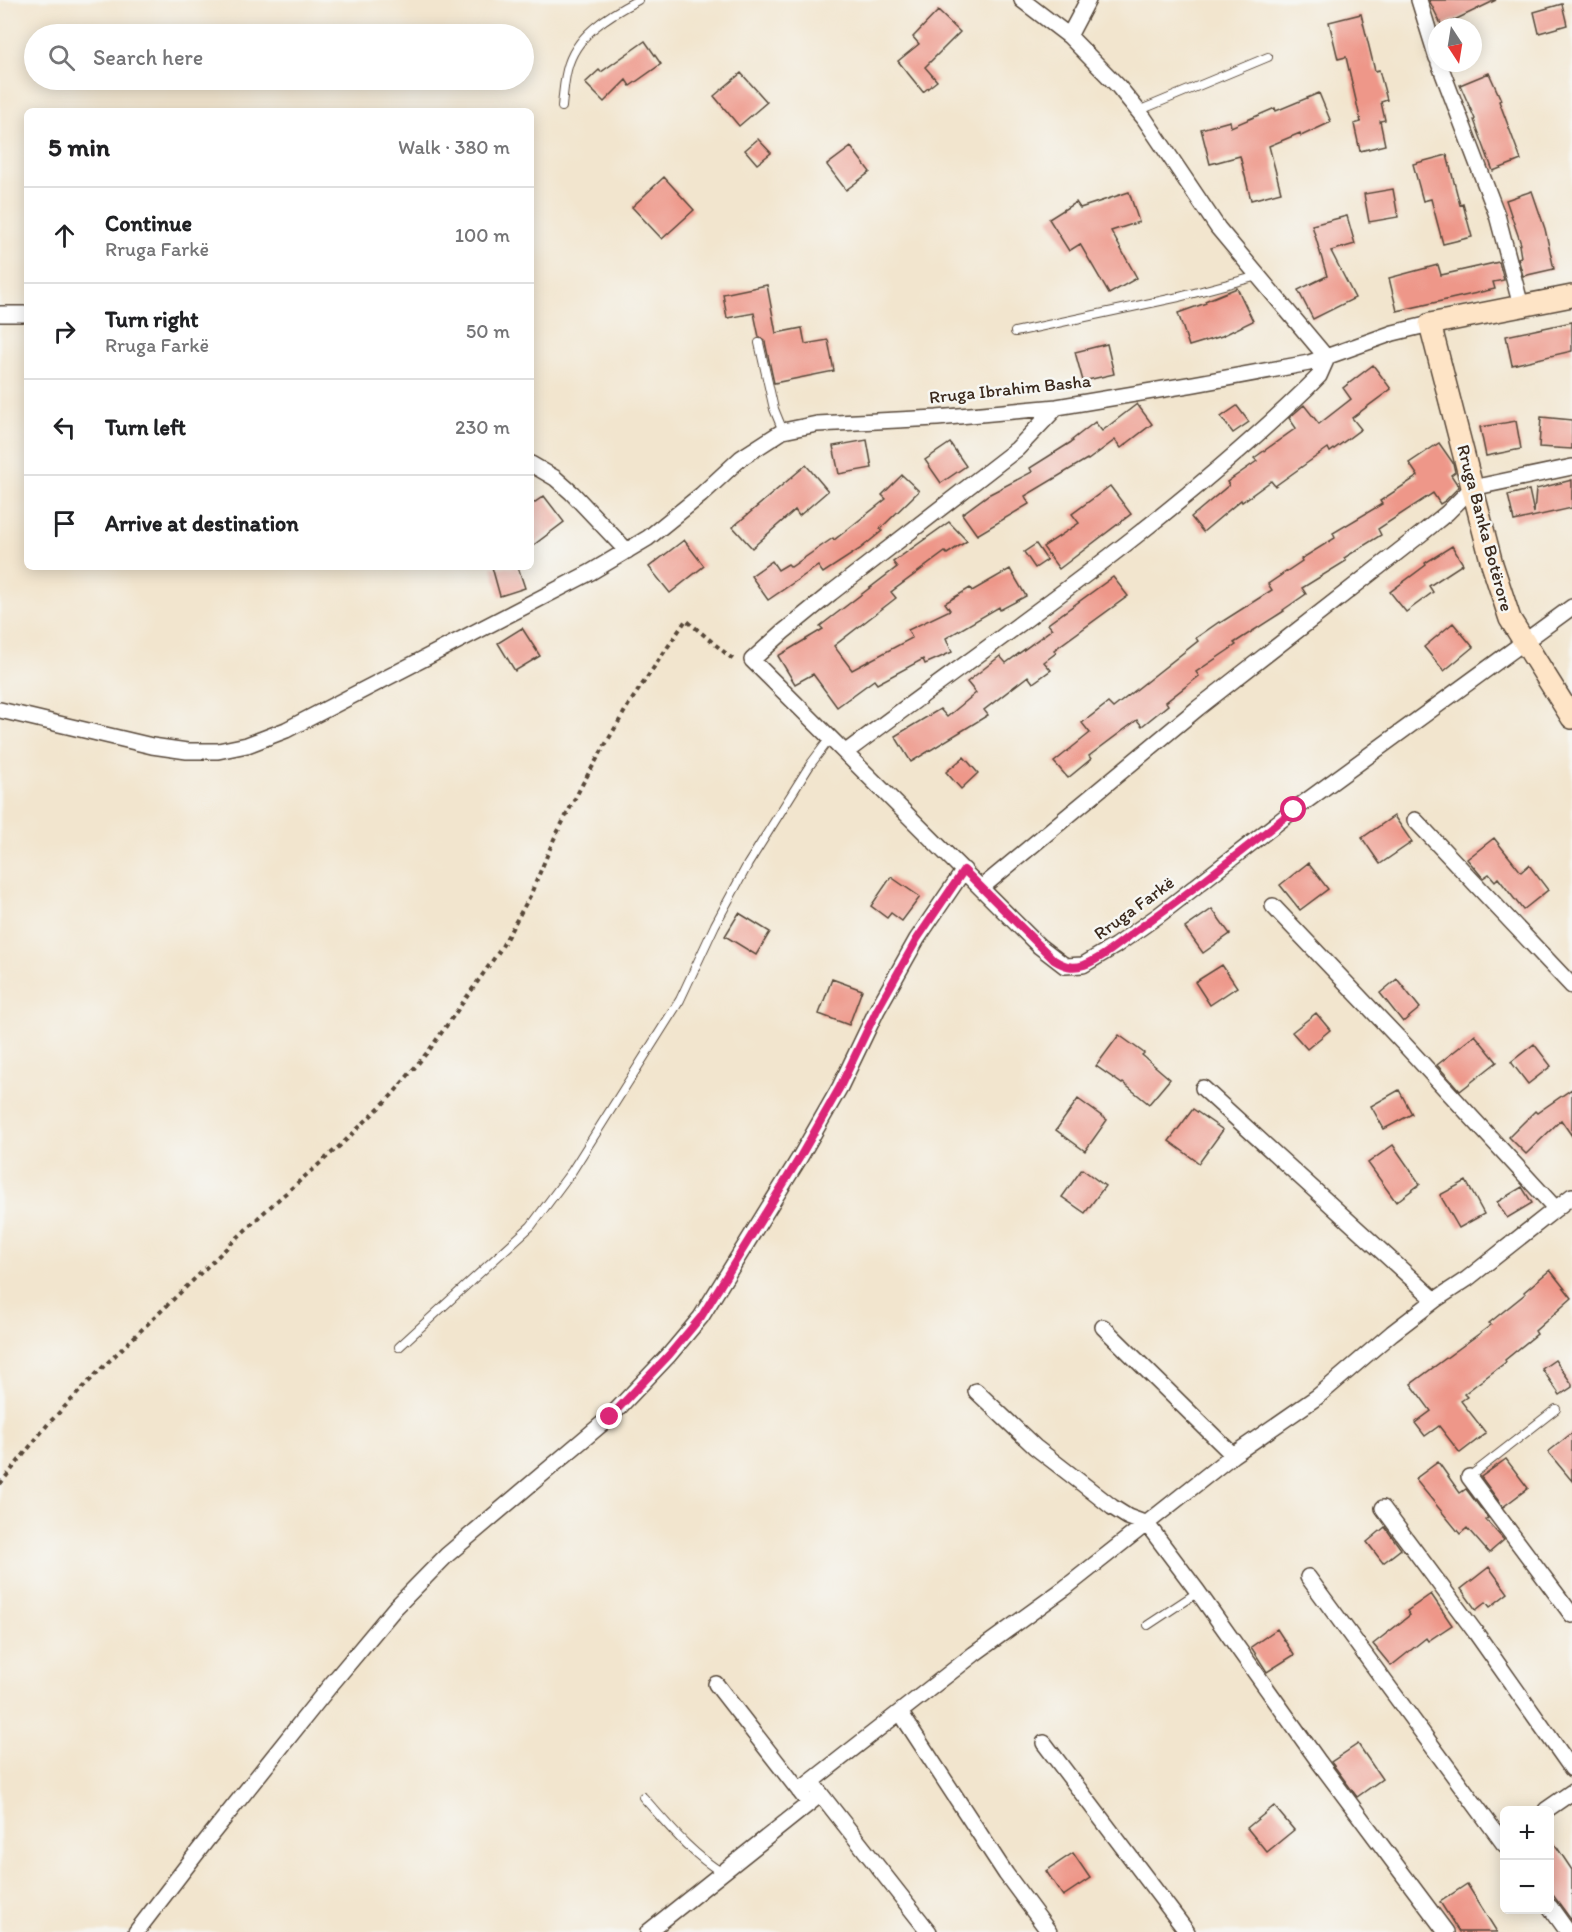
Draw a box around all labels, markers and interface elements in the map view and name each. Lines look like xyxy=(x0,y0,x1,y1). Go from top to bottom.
north arrow xyxy=(1428,18,1482,72)
search box xyxy=(24,24,534,90)
icon: search xyxy=(45,41,78,74)
text: Search here xyxy=(93,44,203,71)
text: 5 min xyxy=(48,131,110,163)
text: Walk · 380 m xyxy=(398,135,510,159)
text: Continue xyxy=(105,210,192,237)
icon: ahead xyxy=(48,219,81,252)
text: 100 m xyxy=(455,223,510,247)
text: Rruga Farkë xyxy=(105,237,209,261)
text: Turn right xyxy=(105,306,199,333)
icon: right xyxy=(48,315,81,348)
text: 50 m xyxy=(466,319,510,343)
text: Rruga Farkë xyxy=(105,333,209,357)
street label: Rruga Ibrahim Basha xyxy=(928,369,1093,408)
icon: left xyxy=(48,411,81,444)
text: Turn left xyxy=(105,414,186,441)
text: 230 m xyxy=(455,415,510,439)
street label: Rruga Banka Botërore xyxy=(1452,442,1518,614)
icon: arrive xyxy=(48,507,81,540)
text: Arrive at destination xyxy=(105,510,299,537)
route start xyxy=(1280,796,1306,822)
street label: Rruga Farkë xyxy=(1090,872,1178,944)
route end xyxy=(596,1403,622,1429)
map controls xyxy=(1500,1806,1554,1914)
button: + xyxy=(1500,1806,1554,1860)
button: − xyxy=(1500,1860,1554,1914)

